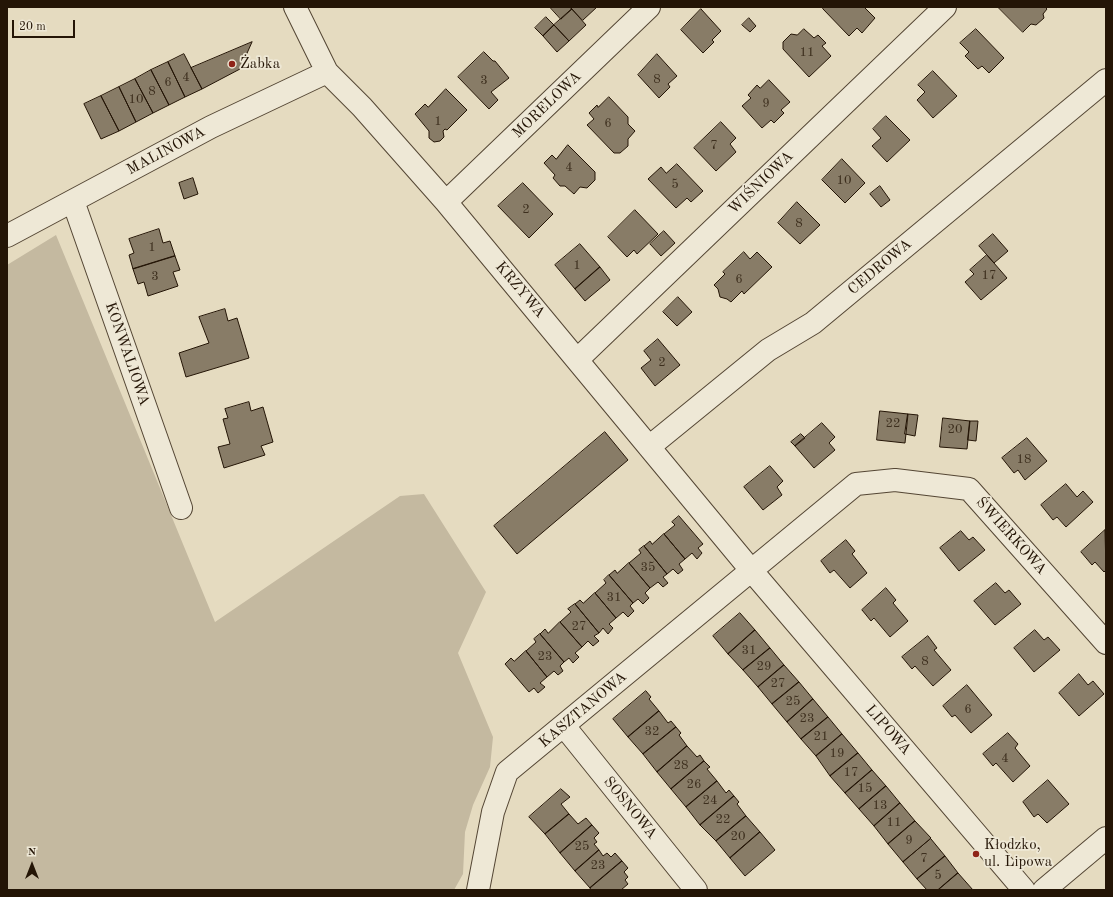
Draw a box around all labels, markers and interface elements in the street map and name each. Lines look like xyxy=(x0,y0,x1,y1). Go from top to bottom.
scale bar xyxy=(14,12,77,38)
text: 20 m xyxy=(19,21,46,33)
house number: 11 xyxy=(799,45,815,61)
place label: Żabka xyxy=(240,55,280,73)
marker: Żabka xyxy=(227,59,237,69)
street label: MORELOWA xyxy=(509,68,585,142)
house number: 4 xyxy=(182,70,190,86)
house number: 8 xyxy=(653,72,661,88)
house number: 3 xyxy=(480,73,488,89)
house number: 6 xyxy=(164,75,172,91)
house number: 8 xyxy=(148,84,156,100)
house number: 10 xyxy=(128,92,144,108)
house number: 9 xyxy=(762,96,770,112)
house number: 1 xyxy=(434,114,442,130)
house number: 6 xyxy=(604,116,612,132)
street label: MALINOWA xyxy=(124,123,208,179)
house number: 7 xyxy=(710,138,718,154)
street label: WIŚNIOWA xyxy=(725,148,797,218)
house number: 4 xyxy=(565,160,573,176)
house number: 10 xyxy=(836,173,852,189)
house number: 5 xyxy=(671,177,679,193)
house number: 2 xyxy=(522,202,530,218)
house number: 8 xyxy=(795,216,803,232)
street label: CEDROWA xyxy=(845,235,915,299)
house number: 1 xyxy=(148,240,156,256)
street label: KRZYWA xyxy=(491,258,549,322)
house number: 1 xyxy=(573,258,581,274)
house number: 17 xyxy=(981,268,997,284)
house number: 3 xyxy=(151,269,159,285)
house number: 6 xyxy=(735,272,743,288)
street label: KONWALIOWA xyxy=(101,300,153,408)
house number: 2 xyxy=(658,355,666,371)
house number: 22 xyxy=(885,416,901,432)
house number: 20 xyxy=(947,422,963,438)
house number: 18 xyxy=(1016,452,1032,468)
street label: ŚWIERKOWA xyxy=(972,494,1050,578)
house number: 35 xyxy=(640,560,656,576)
house number: 31 xyxy=(606,590,622,606)
house number: 27 xyxy=(571,619,587,635)
house number: 31 xyxy=(741,643,757,659)
house number: 23 xyxy=(537,649,553,665)
house number: 8 xyxy=(921,654,929,670)
house number: 29 xyxy=(756,659,772,675)
street label: KASZTANOWA xyxy=(535,668,631,752)
house number: 27 xyxy=(770,676,786,692)
house number: 25 xyxy=(785,694,801,710)
street label: LIPOWA xyxy=(861,701,915,759)
house number: 6 xyxy=(964,702,972,718)
house number: 23 xyxy=(799,711,815,727)
house number: 32 xyxy=(644,724,660,740)
house number: 21 xyxy=(813,729,829,745)
house number: 19 xyxy=(829,746,845,762)
house number: 4 xyxy=(1001,751,1009,767)
house number: 28 xyxy=(673,758,689,774)
house number: 17 xyxy=(843,765,859,781)
street label: SOSNOWA xyxy=(599,773,661,843)
house number: 26 xyxy=(686,777,702,793)
house number: 15 xyxy=(857,781,873,797)
house number: 24 xyxy=(702,793,718,809)
house number: 13 xyxy=(872,798,888,814)
house number: 22 xyxy=(715,812,731,828)
house number: 11 xyxy=(886,815,902,831)
house number: 20 xyxy=(730,829,746,845)
house number: 9 xyxy=(905,833,913,849)
place label: Kłodzko, ul. Lipowa xyxy=(984,836,1052,871)
house number: 25 xyxy=(574,839,590,855)
north arrow xyxy=(12,845,52,885)
text: N xyxy=(28,847,36,858)
marker: Kłodzko, ul. Lipowa xyxy=(971,849,981,859)
house number: 7 xyxy=(920,851,928,867)
house number: 23 xyxy=(590,858,606,874)
house number: 5 xyxy=(934,868,942,884)

